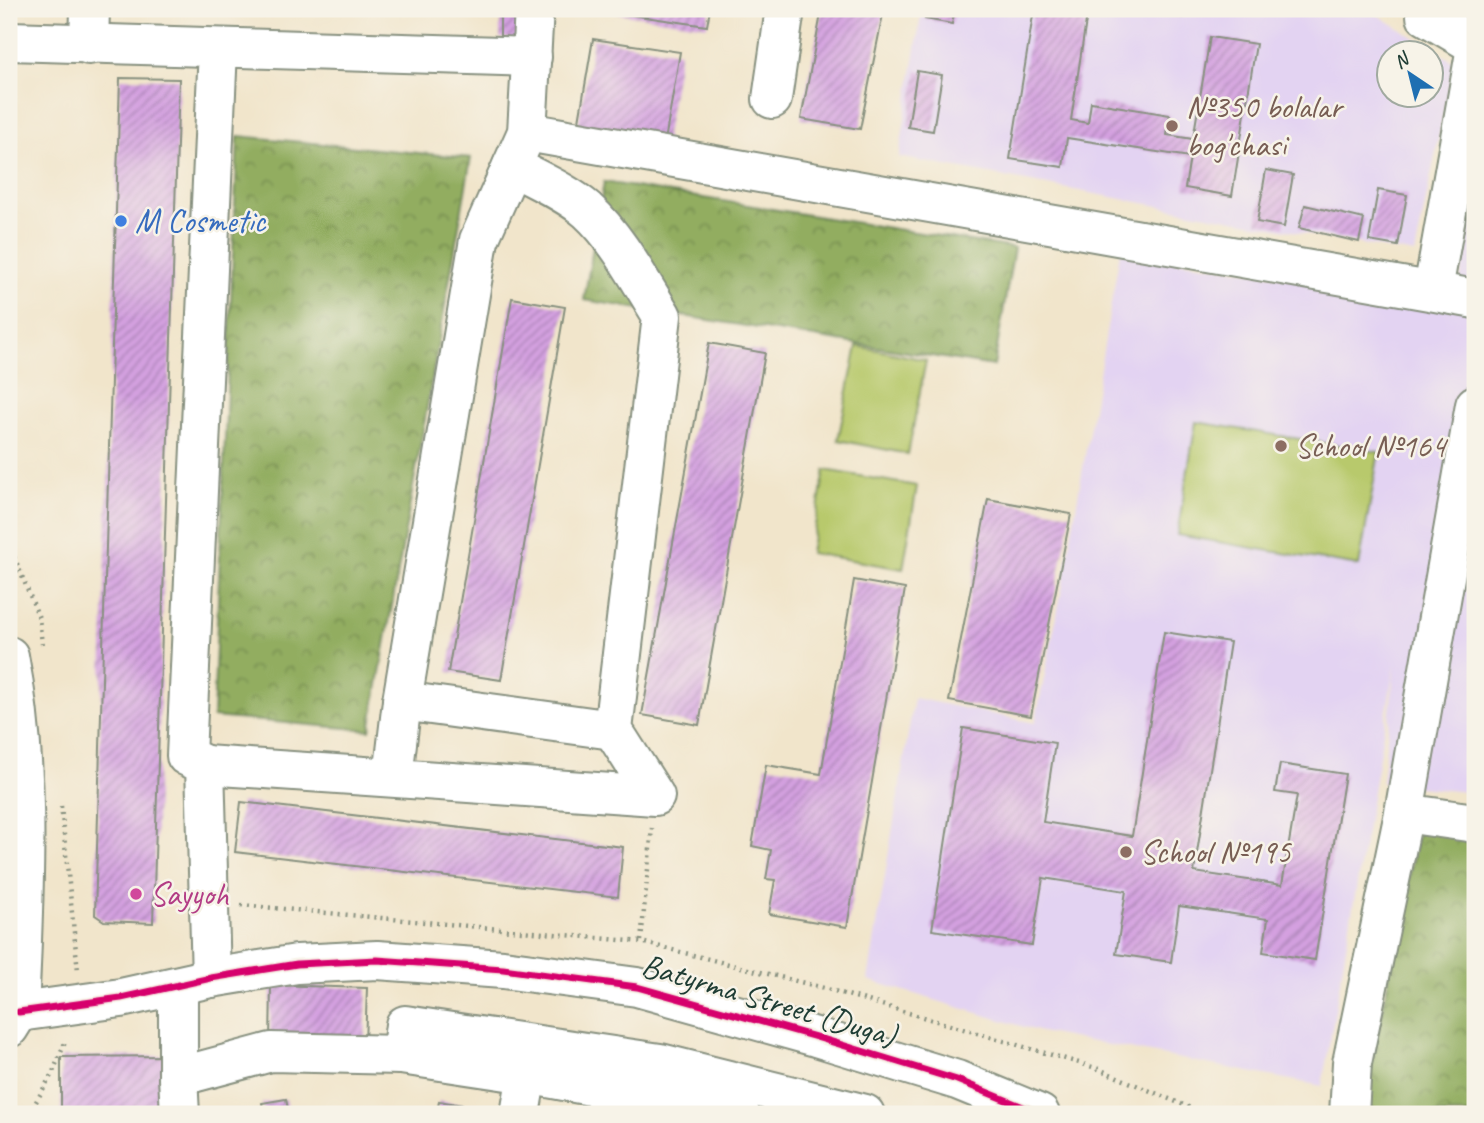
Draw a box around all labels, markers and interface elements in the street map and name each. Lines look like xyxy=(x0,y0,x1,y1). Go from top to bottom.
north arrow xyxy=(1376,38,1446,108)
text: N xyxy=(1389,46,1415,74)
place label: №350 bolalar bog'chasi xyxy=(1186,86,1345,166)
marker: №350 bolalar bog'chasi xyxy=(1164,118,1180,134)
place label: M Cosmetic xyxy=(135,200,268,242)
marker: M Cosmetic xyxy=(113,213,129,229)
place label: School №164 xyxy=(1295,425,1449,467)
marker: School №164 xyxy=(1273,438,1289,454)
place label: School №195 xyxy=(1140,831,1293,873)
marker: School №195 xyxy=(1118,844,1134,860)
place label: Sayyoh xyxy=(150,873,230,915)
marker: Sayyoh xyxy=(128,886,144,902)
street label: Batyrma Street (Duga) xyxy=(637,944,903,1057)

